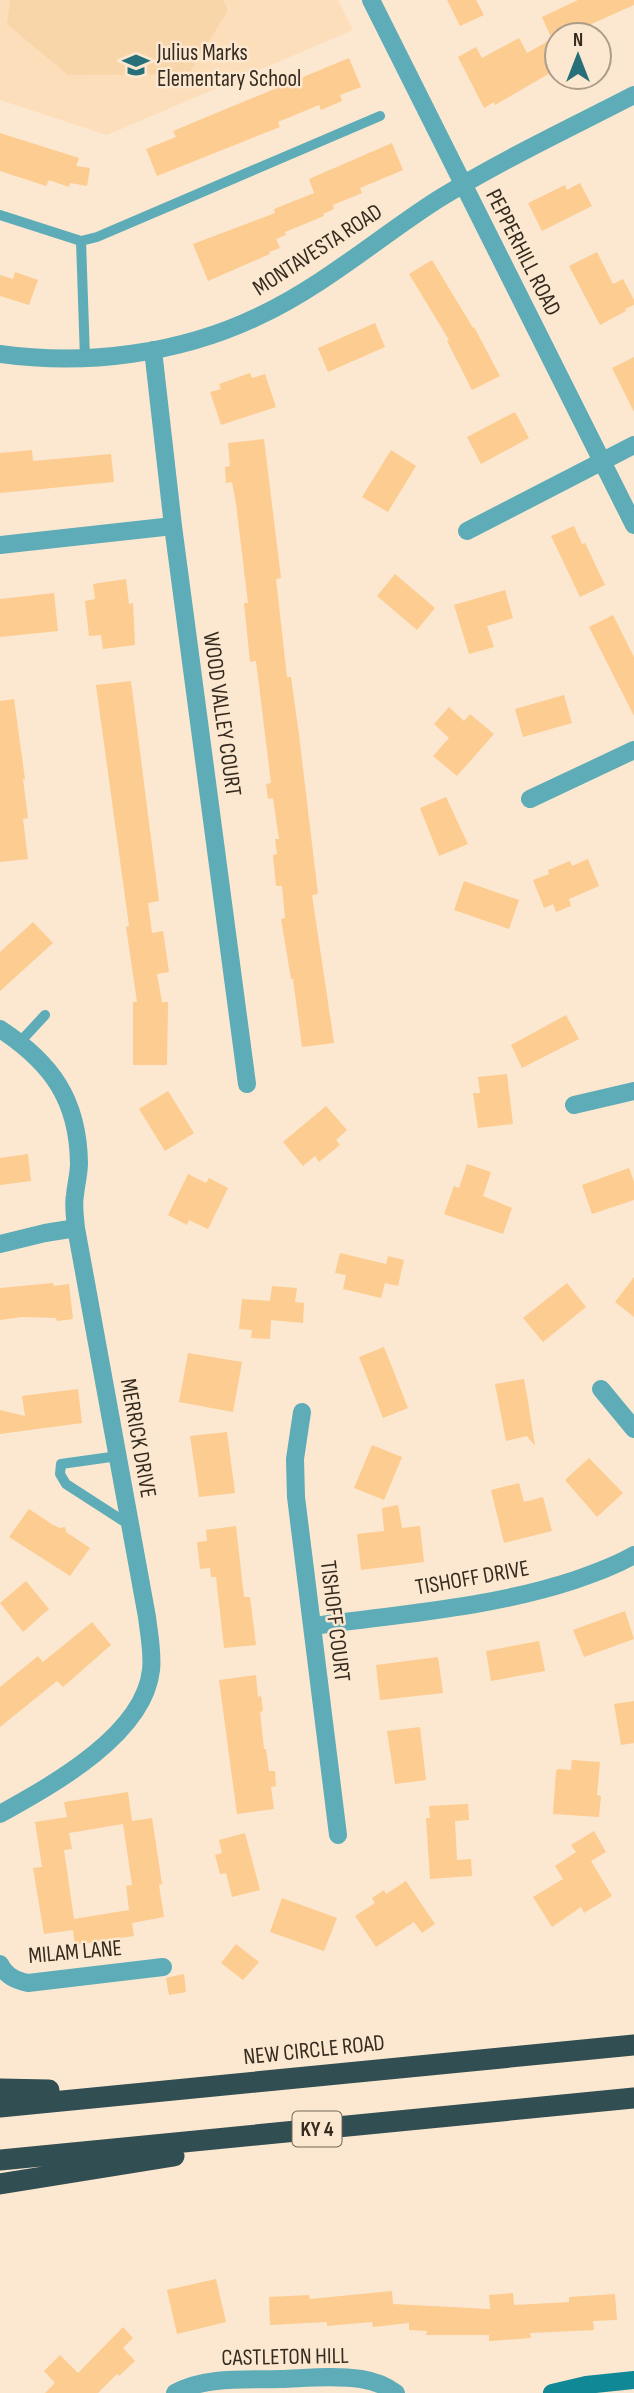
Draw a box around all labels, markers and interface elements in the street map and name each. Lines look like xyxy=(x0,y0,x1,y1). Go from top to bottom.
north arrow xyxy=(543,21,613,91)
text: N xyxy=(573,29,583,52)
place label: Julius Marks Elementary School xyxy=(156,39,301,93)
school or university icon: Julius Marks Elementary School xyxy=(121,50,151,80)
street label: PEPPERHILL ROAD xyxy=(479,184,567,321)
street label: MONTAVESTA ROAD xyxy=(248,198,387,302)
street label: WOOD VALLEY COURT xyxy=(197,630,247,798)
street label: MERRICK DRIVE xyxy=(114,1376,162,1500)
street label: TISHOFF DRIVE xyxy=(413,1554,531,1602)
street label: TISHOFF COURT xyxy=(314,1559,356,1683)
street label: MILAM LANE xyxy=(27,1934,123,1970)
street label: NEW CIRCLE ROAD xyxy=(242,2029,386,2071)
road number: KY 4 xyxy=(292,2112,342,2146)
street label: CASTLETON HILL xyxy=(221,2342,349,2372)

